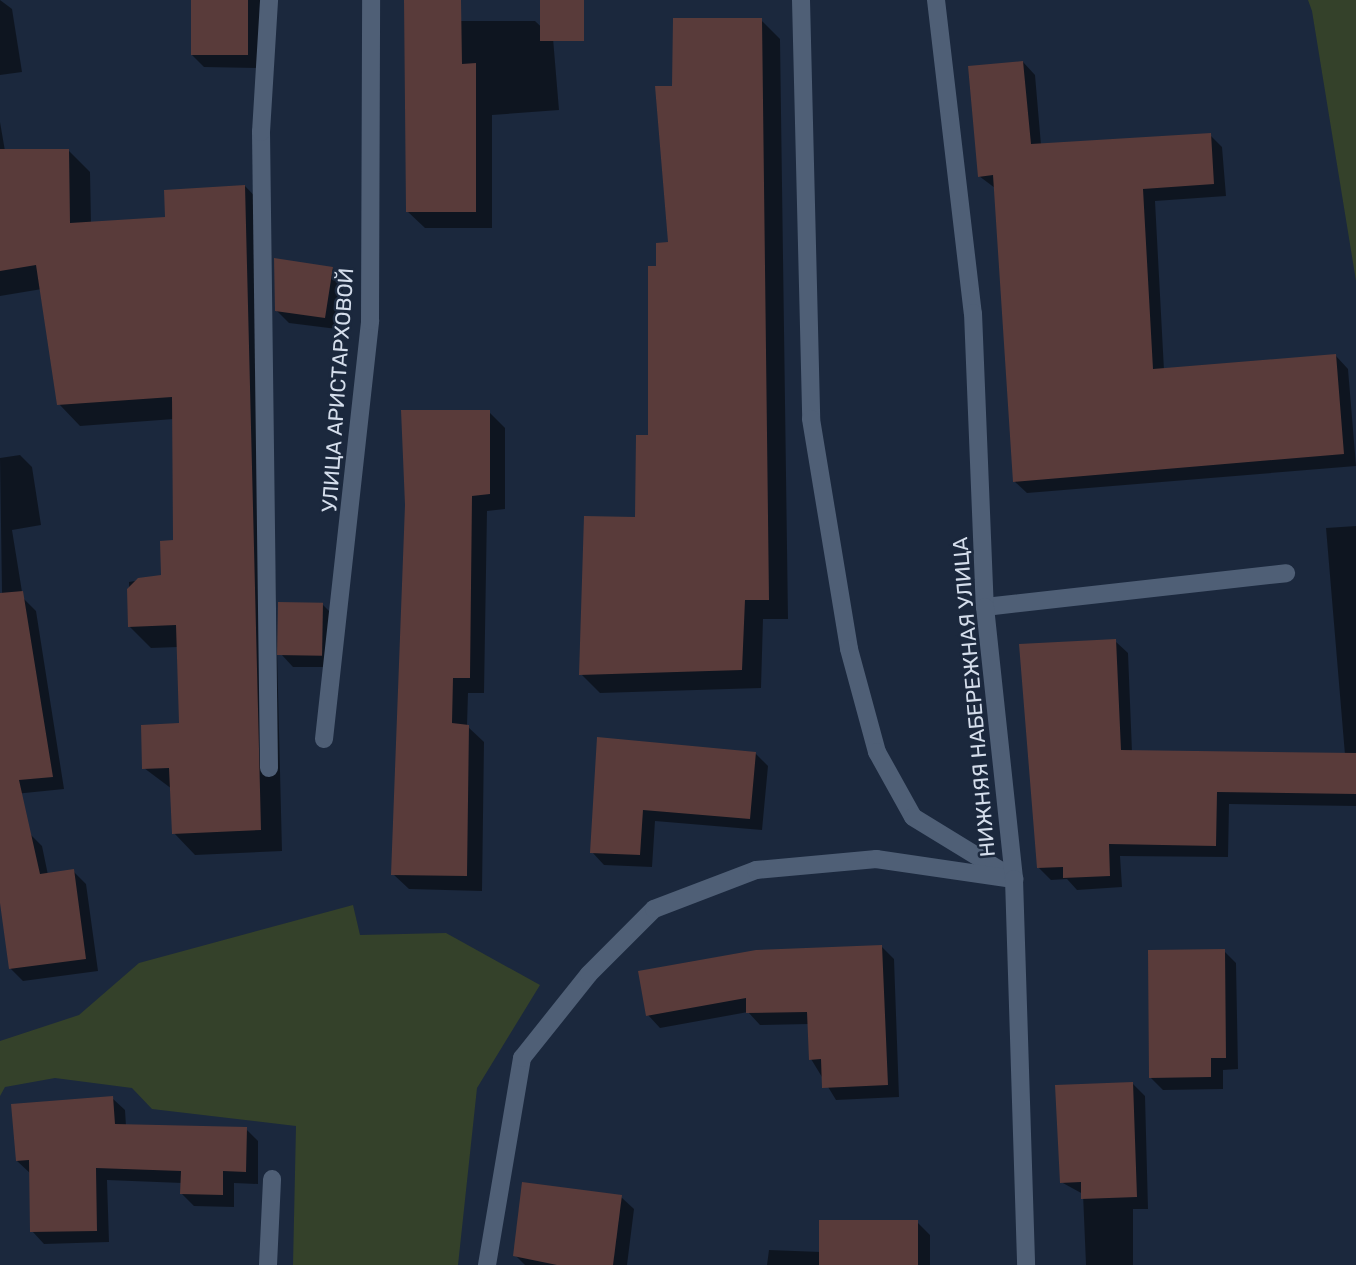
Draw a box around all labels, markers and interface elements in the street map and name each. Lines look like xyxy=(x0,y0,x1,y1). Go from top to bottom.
street label: УЛИЦА АРИСТАРХОВОЙ xyxy=(317,267,359,513)
street label: НИЖНЯЯ НАБЕРЕЖНАЯ УЛИЦА xyxy=(947,536,1001,858)

